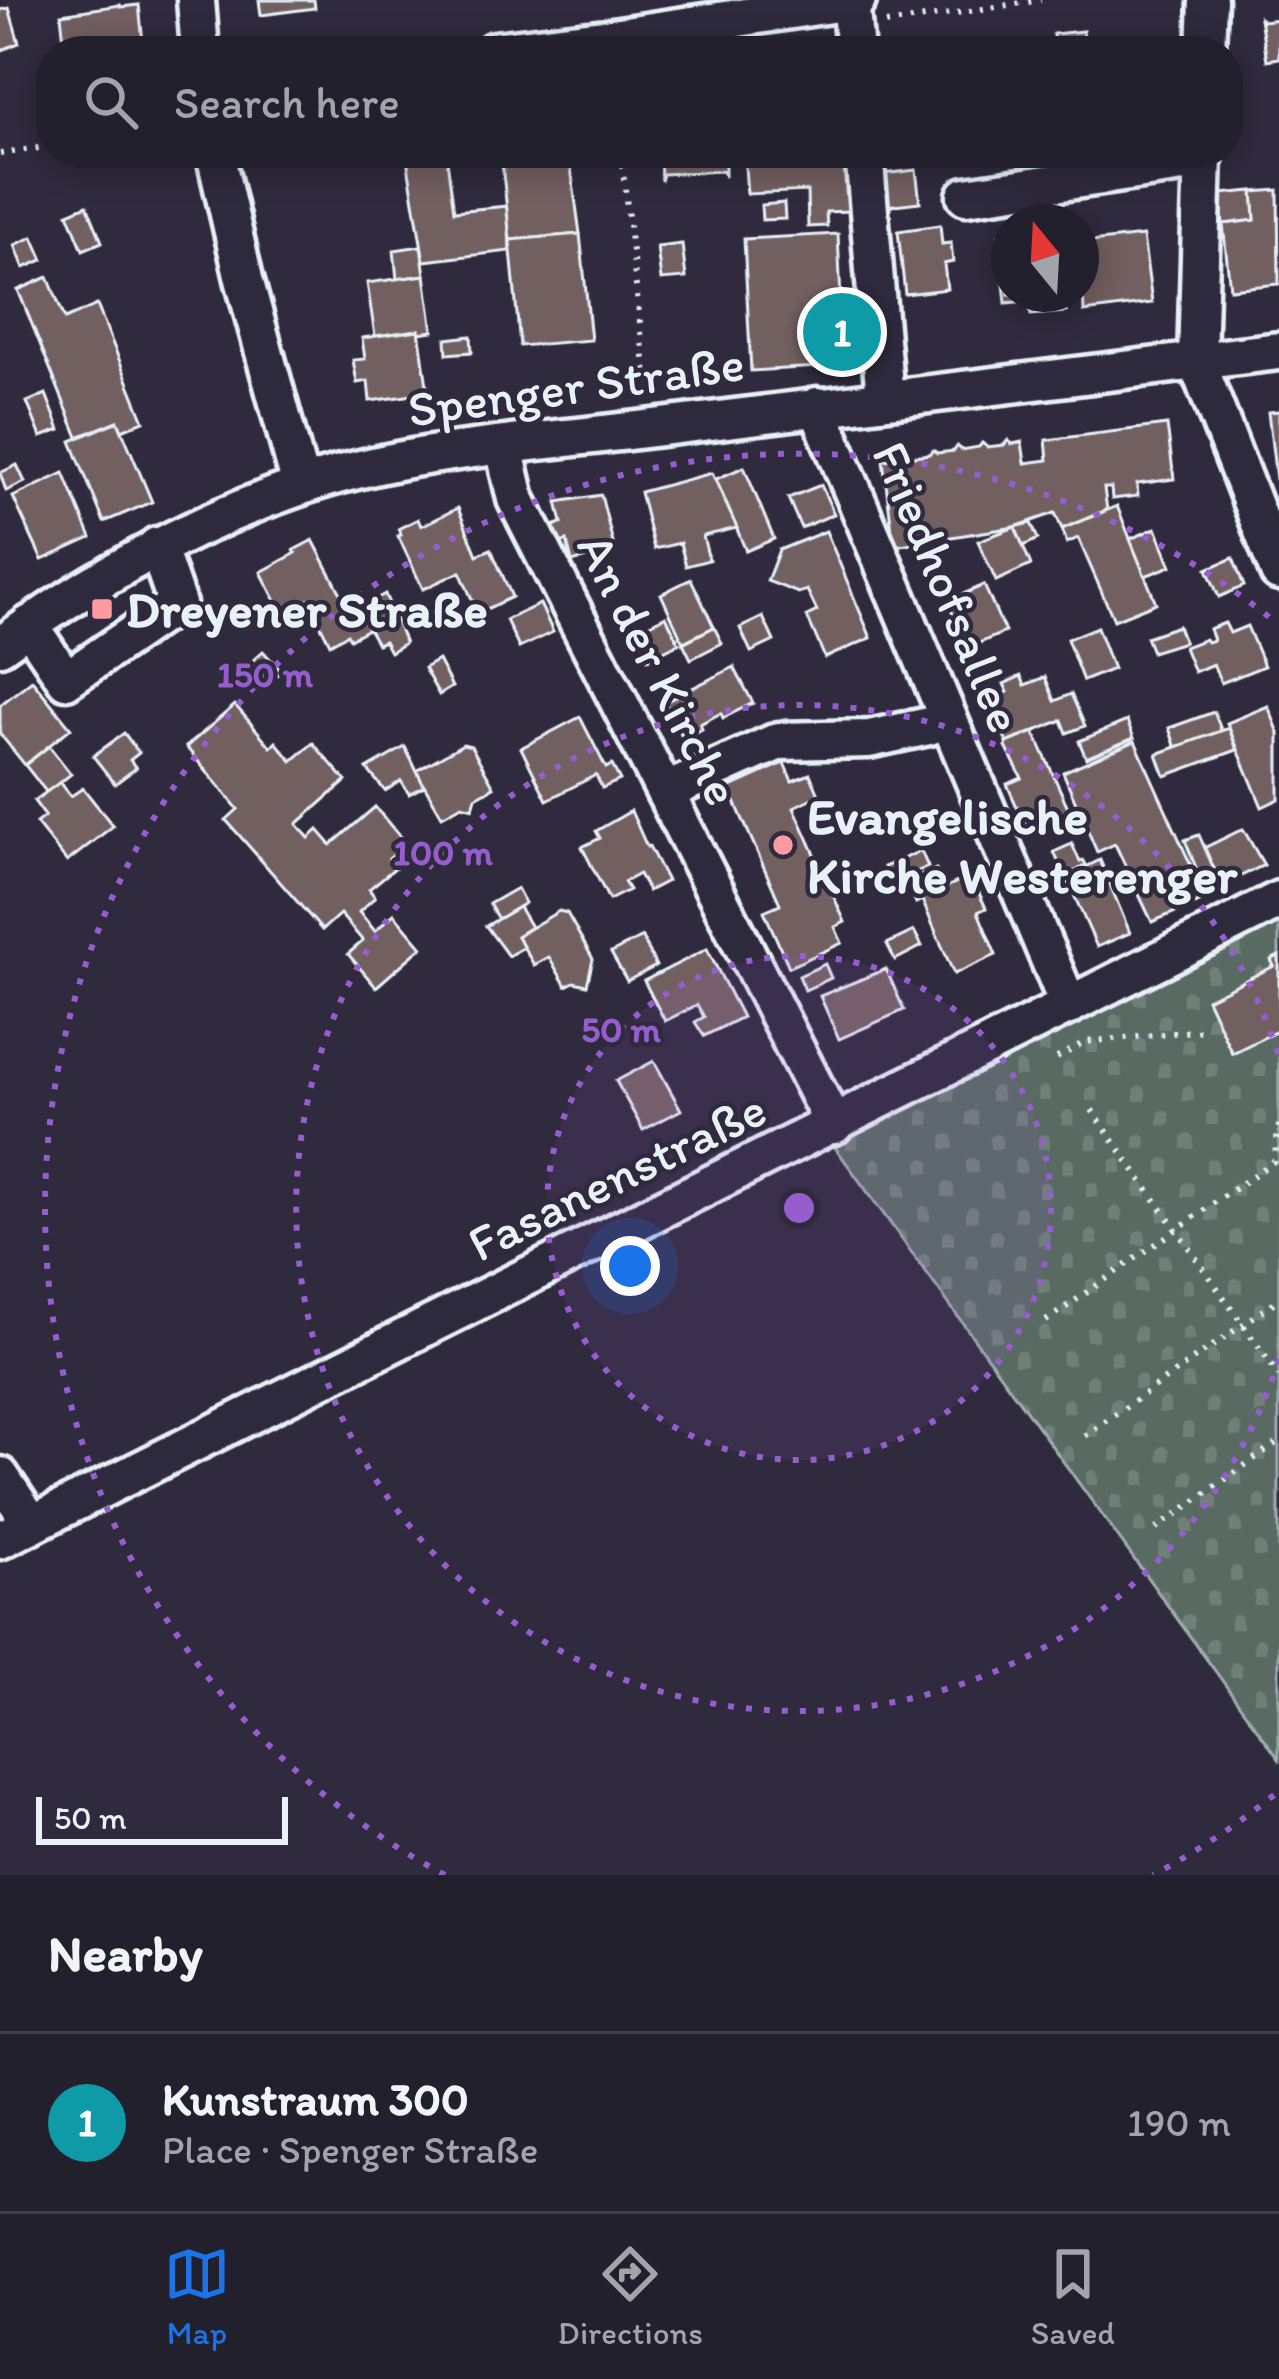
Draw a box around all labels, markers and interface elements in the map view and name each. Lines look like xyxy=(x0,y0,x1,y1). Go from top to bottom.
search box xyxy=(36,36,1243,168)
icon: search xyxy=(78,69,144,135)
text: Search here xyxy=(174,75,400,129)
north arrow xyxy=(991,204,1099,312)
pin: 1 xyxy=(803,287,881,377)
street label: Spenger Straße xyxy=(404,332,748,440)
street label: Friedhofsallee xyxy=(859,432,1037,742)
street label: An der Kirche xyxy=(564,523,754,815)
place label: Dreyener Straße xyxy=(126,579,488,640)
marker: Dreyener Straße xyxy=(89,596,115,622)
text: 150 m xyxy=(217,653,314,696)
place label: Evangelische Kirche Westerenger xyxy=(807,786,1238,906)
text: 100 m xyxy=(393,831,493,874)
marker: Evangelische Kirche Westerenger xyxy=(770,832,796,858)
text: 50 m xyxy=(581,1008,661,1051)
street label: Fasanenstraße xyxy=(458,1078,776,1274)
centre of rings xyxy=(778,1187,820,1229)
your location xyxy=(600,1236,660,1296)
scale bar xyxy=(36,1791,288,1844)
text: 50 m xyxy=(54,1798,127,1837)
text: Nearby xyxy=(48,1923,203,1984)
text: Kunstraum 300 xyxy=(162,2072,469,2126)
text: 1 xyxy=(78,2099,96,2146)
text: 190 m xyxy=(1127,2099,1231,2146)
text: Place · Spenger Straße xyxy=(162,2126,538,2173)
tab: Map xyxy=(164,2241,230,2352)
tab: Directions xyxy=(558,2241,703,2352)
tab: Saved xyxy=(1031,2241,1115,2352)

